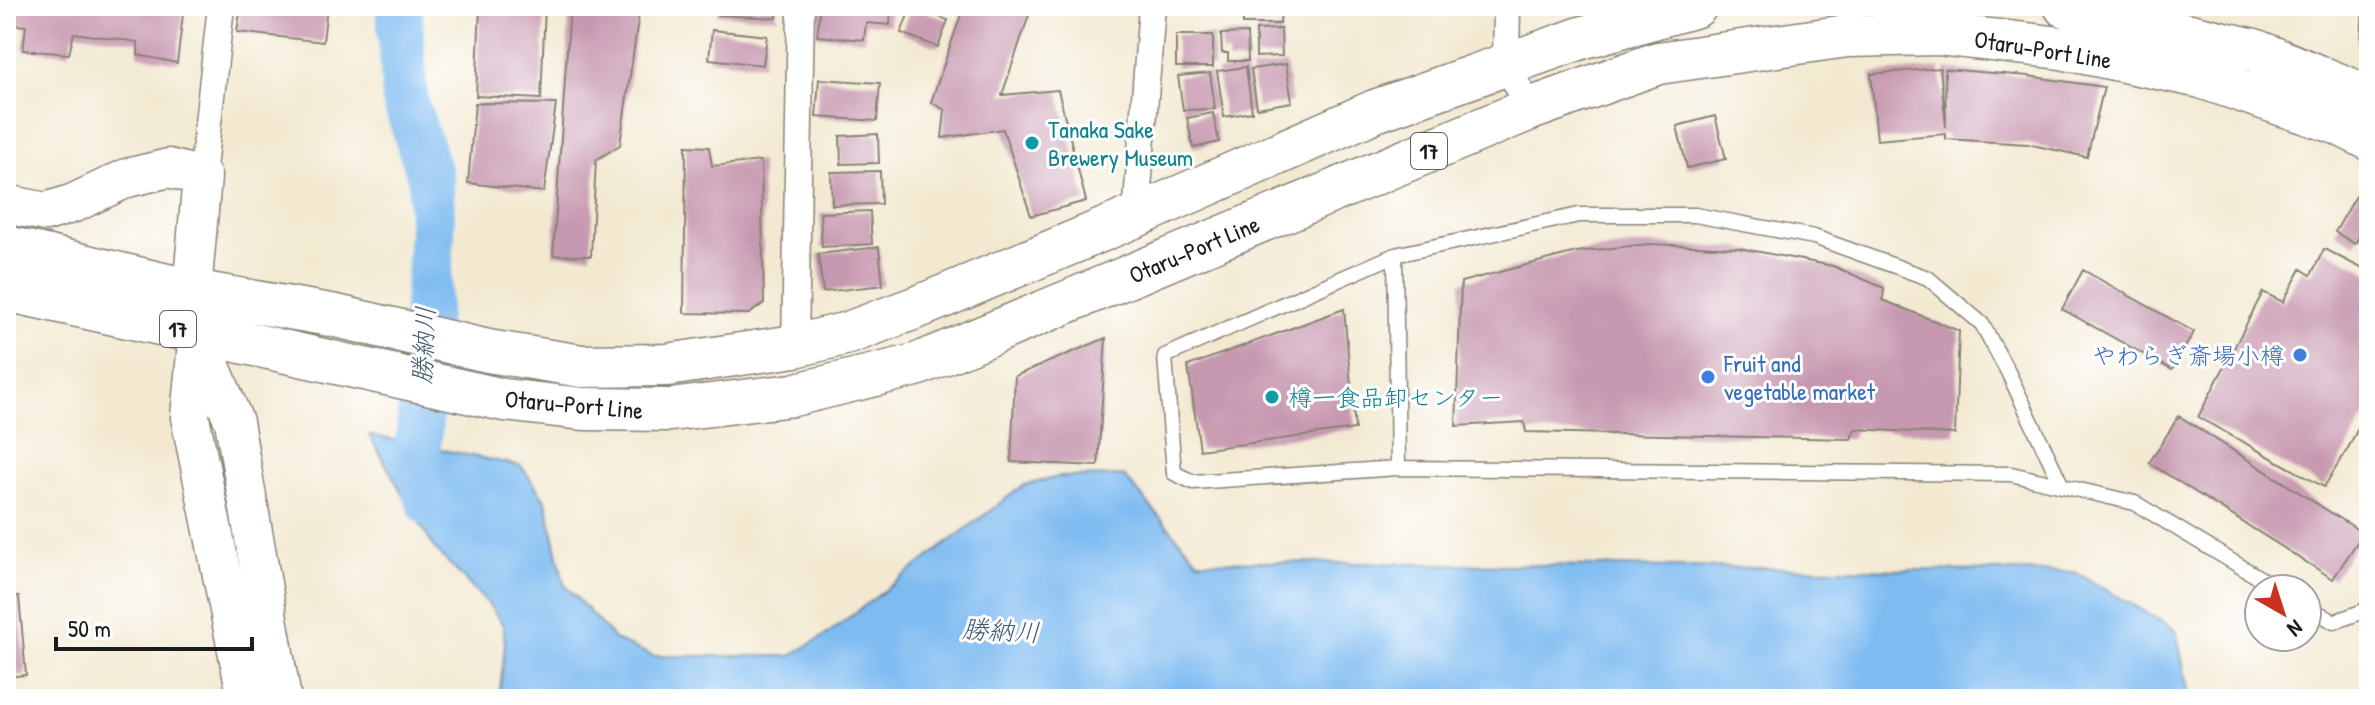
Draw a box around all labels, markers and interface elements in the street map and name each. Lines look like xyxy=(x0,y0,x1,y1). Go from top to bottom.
street label: Otaru-Port Line xyxy=(1972,22,2114,76)
place label: Tanaka Sake Brewery Museum xyxy=(1048,113,1193,173)
road number: 17 xyxy=(1411,133,1447,169)
marker: Tanaka Sake Brewery Museum xyxy=(1023,134,1041,152)
street label: Otaru-Port Line xyxy=(1124,207,1264,291)
water label: 勝納川 xyxy=(403,305,443,385)
road number: 17 xyxy=(160,311,196,347)
place label: やわらぎ斎場小樽 xyxy=(2092,339,2284,371)
marker: やわらぎ斎場小樽 xyxy=(2291,346,2309,364)
place label: Fruit and vegetable market xyxy=(1723,347,1876,407)
marker: Fruit and vegetable market xyxy=(1699,368,1717,386)
place label: 樽一食品卸センター xyxy=(1288,381,1503,413)
street label: Otaru-Port Line xyxy=(504,382,645,426)
marker: 樽一食品卸センター xyxy=(1263,388,1281,406)
north arrow xyxy=(2243,573,2323,653)
scale bar xyxy=(56,601,252,651)
water label: 勝納川 xyxy=(961,610,1041,650)
text: 50 m xyxy=(68,612,111,644)
text: N xyxy=(2281,613,2310,644)

